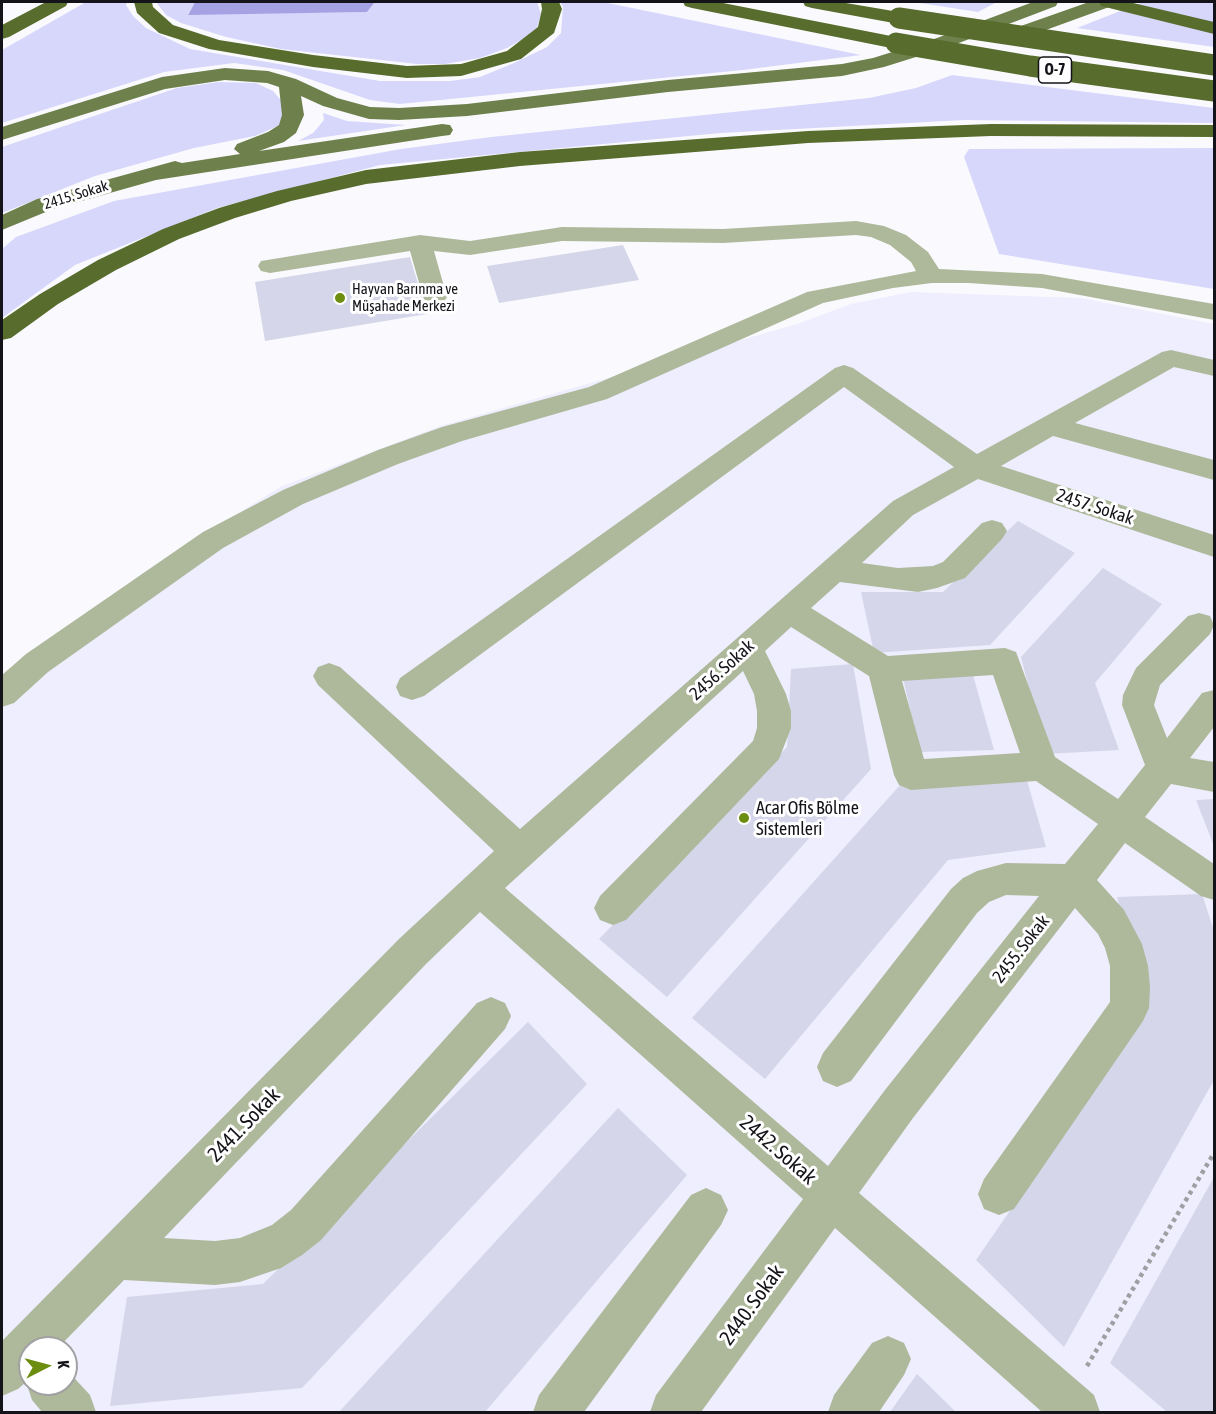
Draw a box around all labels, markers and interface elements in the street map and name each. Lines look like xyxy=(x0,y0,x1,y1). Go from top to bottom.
road number: O-7 xyxy=(1038,57,1072,83)
street label: 2415. Sokak xyxy=(42,177,110,213)
place label: Hayvan Barınma ve Müşahade Merkezi xyxy=(352,280,458,315)
marker: Hayvan Barınma ve Müşahade Merkezi xyxy=(333,291,347,305)
street label: 2457. Sokak xyxy=(1054,484,1136,530)
street label: 2456. Sokak xyxy=(685,635,759,705)
place label: Acar Ofis Bölme Sistemleri xyxy=(756,797,859,840)
marker: Acar Ofis Bölme Sistemleri xyxy=(737,811,751,825)
street label: 2455. Sokak xyxy=(988,911,1054,987)
street label: 2441. Sokak xyxy=(203,1083,285,1167)
street label: 2442. Sokak xyxy=(735,1110,821,1190)
street label: 2440. Sokak xyxy=(714,1260,790,1350)
north arrow xyxy=(18,1336,78,1396)
text: K xyxy=(55,1359,73,1369)

